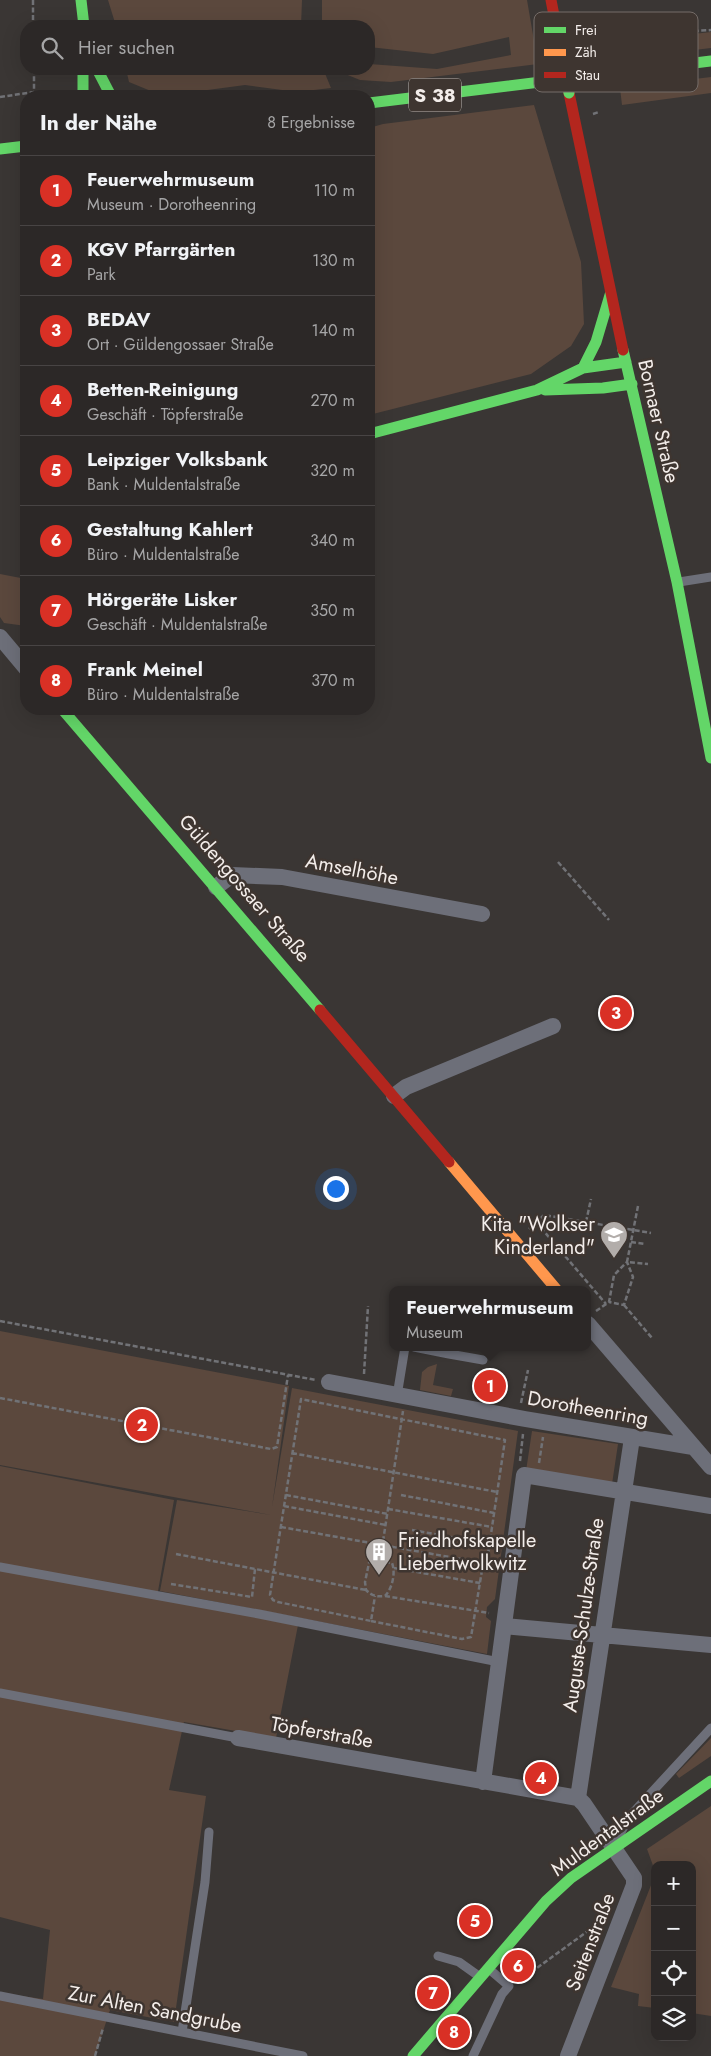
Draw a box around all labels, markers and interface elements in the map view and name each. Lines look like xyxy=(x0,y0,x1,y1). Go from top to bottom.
legend xyxy=(534,12,698,92)
search box xyxy=(20,20,375,75)
text: Frei xyxy=(575,20,597,40)
icon: search xyxy=(38,34,66,62)
text: Hier suchen xyxy=(78,34,175,61)
text: Zäh xyxy=(575,42,597,62)
text: Stau xyxy=(575,65,600,85)
road number: S 38 xyxy=(409,78,461,112)
text: In der Nähe xyxy=(40,108,157,138)
text: 8 Ergebnisse xyxy=(267,111,355,134)
text: Feuerwehrmuseum xyxy=(87,166,254,193)
text: 1 xyxy=(52,179,60,202)
text: 110 m xyxy=(314,179,355,202)
text: Museum · Dorotheenring xyxy=(87,193,256,216)
text: KGV Pfarrgärten xyxy=(87,236,235,263)
text: 2 xyxy=(51,249,61,272)
text: 130 m xyxy=(312,249,355,272)
text: Park xyxy=(87,263,116,286)
text: BEDAV xyxy=(87,306,150,333)
text: 3 xyxy=(51,319,61,342)
text: 140 m xyxy=(312,319,355,342)
text: Ort · Güldengossaer Straße xyxy=(87,333,274,356)
street label: Bornaer Straße xyxy=(630,356,687,486)
text: Betten-Reinigung xyxy=(87,376,238,403)
text: 4 xyxy=(50,389,62,412)
text: 270 m xyxy=(311,389,355,412)
text: Geschäft · Töpferstraße xyxy=(87,403,243,426)
text: Leipziger Volksbank xyxy=(87,446,268,473)
text: 5 xyxy=(51,459,61,482)
text: 320 m xyxy=(310,459,355,482)
text: Bank · Muldentalstraße xyxy=(87,473,240,496)
text: Gestaltung Kahlert xyxy=(87,516,253,543)
text: 6 xyxy=(51,529,61,552)
text: 340 m xyxy=(310,529,355,552)
text: Büro · Muldentalstraße xyxy=(87,543,239,566)
text: Hörgeräte Lisker xyxy=(87,586,237,613)
text: 7 xyxy=(51,599,61,622)
text: 350 m xyxy=(310,599,355,622)
text: Geschäft · Muldentalstraße xyxy=(87,613,267,636)
text: Frank Meinel xyxy=(87,656,203,683)
text: 8 xyxy=(51,669,61,692)
text: 370 m xyxy=(311,669,355,692)
text: Büro · Muldentalstraße xyxy=(87,683,239,706)
street label: Güldengossaer Straße xyxy=(172,808,317,969)
street label: Amselhöhe xyxy=(303,846,401,893)
pin: 3 xyxy=(600,994,632,1032)
your location xyxy=(323,1176,349,1202)
place label: Kita "Wolkser Kinderland" xyxy=(481,1210,595,1262)
school or university icon: Kita "Wolkser Kinderland" xyxy=(599,1220,629,1259)
popup xyxy=(389,1286,591,1351)
text: Feuerwehrmuseum xyxy=(406,1294,574,1321)
text: Museum xyxy=(406,1321,463,1344)
pin: 1 xyxy=(474,1367,506,1405)
street label: Dorotheenring xyxy=(525,1384,651,1433)
pin: 2 xyxy=(126,1406,158,1444)
street label: Auguste-Schulze-Straße xyxy=(556,1516,611,1714)
place label: Friedhofskapelle Liebertwolkwitz xyxy=(398,1526,536,1578)
building icon: Friedhofskapelle Liebertwolkwitz xyxy=(364,1537,394,1576)
street label: Töpferstraße xyxy=(268,1709,375,1756)
pin: 4 xyxy=(525,1759,557,1797)
street label: Muldentalstraße xyxy=(545,1781,670,1883)
map controls xyxy=(651,1861,696,2041)
button: + xyxy=(651,1861,696,1906)
street label: Seitenstraße xyxy=(558,1889,622,1995)
pin: 5 xyxy=(459,1902,491,1940)
button: − xyxy=(651,1906,696,1951)
pin: 6 xyxy=(502,1947,534,1985)
button: locate xyxy=(651,1951,696,1996)
pin: 7 xyxy=(417,1974,449,2012)
street label: Zur Alten Sandgrube xyxy=(66,1978,244,2041)
button: layers xyxy=(651,1996,696,2041)
pin: 8 xyxy=(438,2013,470,2051)

